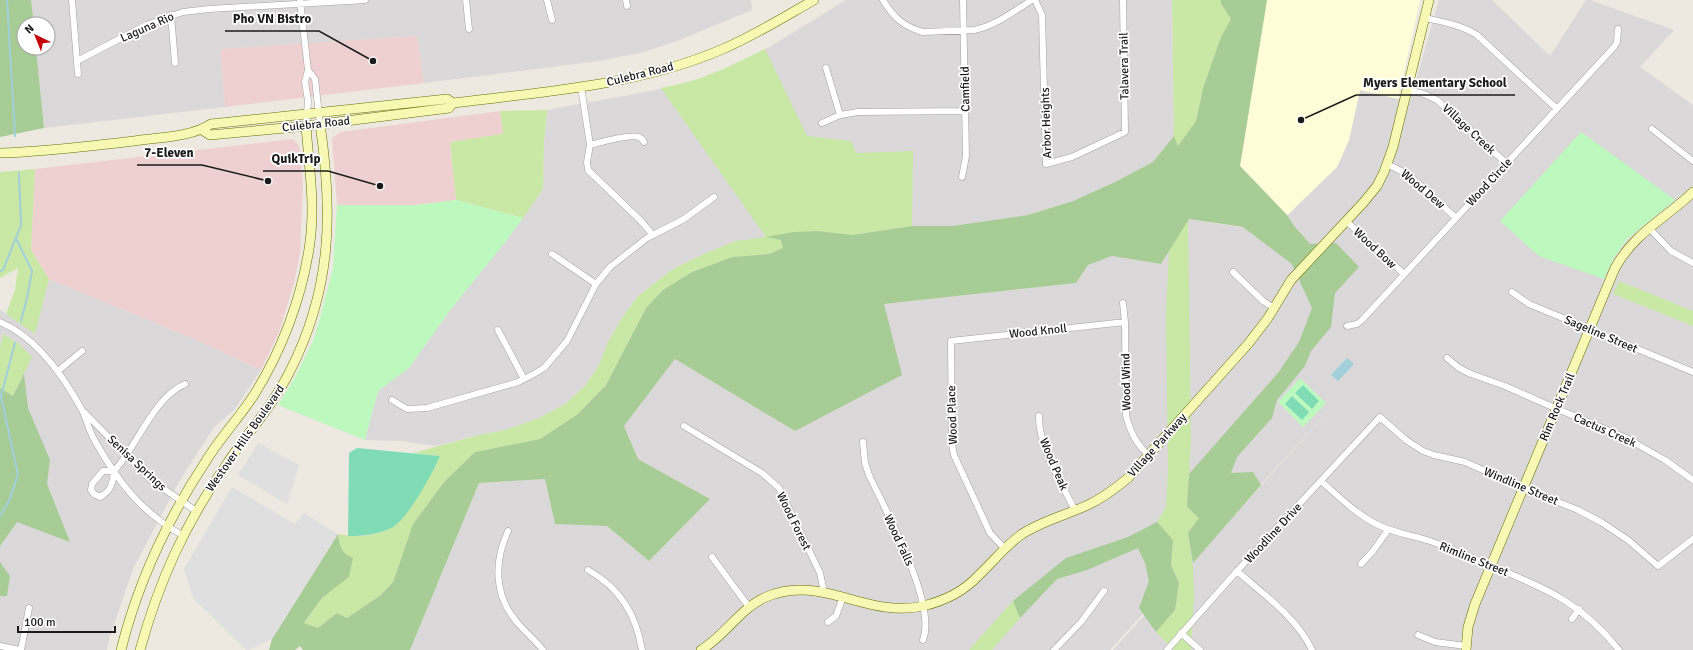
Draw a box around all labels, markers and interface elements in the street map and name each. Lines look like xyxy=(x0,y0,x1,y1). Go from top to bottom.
callout: Pho VN Bistro xyxy=(225,6,319,31)
street label: Laguna Rio xyxy=(118,9,176,46)
text: Pho VN Bistro xyxy=(233,11,311,27)
north arrow xyxy=(16,16,56,56)
text: N xyxy=(22,22,37,36)
street label: Talavera Trail xyxy=(1116,32,1133,100)
street label: Culebra Road xyxy=(605,59,675,90)
street label: Camfield xyxy=(958,66,973,112)
callout: Myers Elementary School xyxy=(1356,70,1515,95)
text: Myers Elementary School xyxy=(1363,75,1507,91)
street label: Arbor Heights xyxy=(1038,87,1055,159)
street label: Village Creek xyxy=(1439,101,1498,158)
street label: Culebra Road xyxy=(281,113,351,136)
callout: 7-Eleven xyxy=(137,140,202,165)
text: 7-Eleven xyxy=(144,145,194,161)
callout: QuikTrip xyxy=(263,146,328,171)
text: QuikTrip xyxy=(272,151,320,167)
street label: Wood Circle xyxy=(1463,155,1516,210)
street label: Wood Dew xyxy=(1397,166,1448,213)
street label: Wood Bow xyxy=(1350,225,1399,272)
street label: Sageline Street xyxy=(1562,312,1640,357)
street label: Wood Knoll xyxy=(1008,321,1068,342)
street label: Wood Wind xyxy=(1118,353,1135,411)
street label: Rim Rock Trail xyxy=(1536,370,1579,444)
street label: Westover Hills Boulevard xyxy=(203,382,288,495)
street label: Wood Place xyxy=(944,385,961,445)
street label: Village Parkway xyxy=(1125,410,1190,481)
street label: Cactus Creek xyxy=(1571,410,1638,451)
street label: Senisa Springs xyxy=(104,432,169,495)
street label: Wood Peak xyxy=(1036,436,1071,493)
street label: Windline Street xyxy=(1481,464,1560,509)
street label: Wood Forest xyxy=(773,490,814,553)
street label: Woodline Drive xyxy=(1242,500,1305,567)
street label: Wood Falls xyxy=(880,512,917,568)
street label: Rimline Street xyxy=(1437,539,1511,580)
scale bar xyxy=(18,608,115,634)
text: 100 m xyxy=(24,615,56,630)

